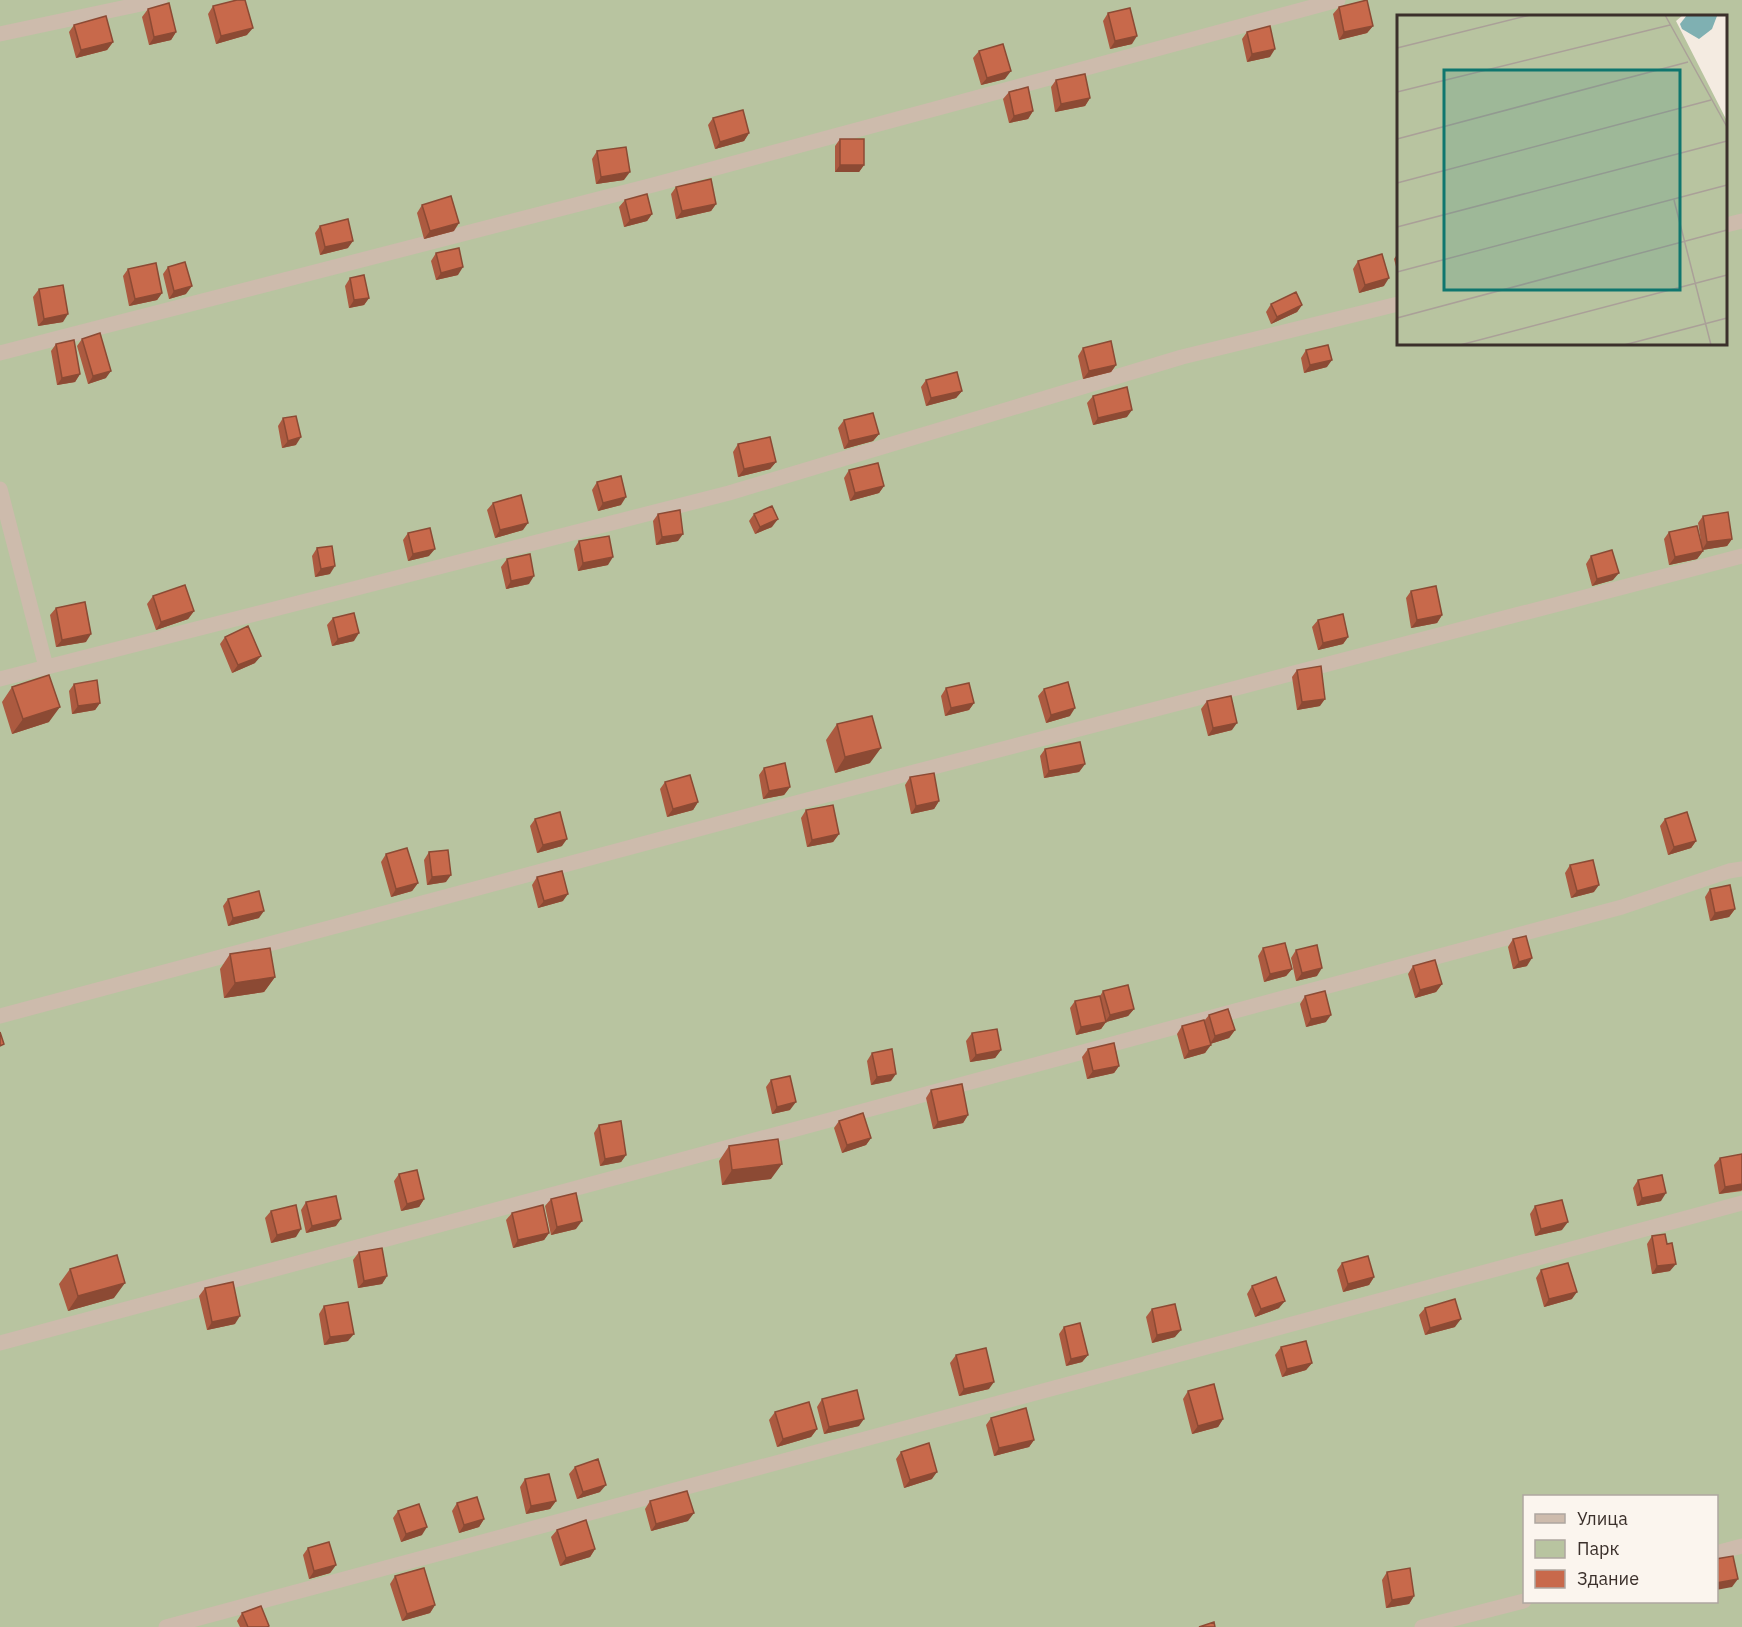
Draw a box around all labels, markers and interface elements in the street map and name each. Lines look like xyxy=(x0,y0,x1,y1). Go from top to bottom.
inset map xyxy=(1397,15,1727,345)
legend xyxy=(1523,1495,1718,1603)
text: Улица xyxy=(1577,1507,1628,1530)
text: Парк xyxy=(1577,1537,1620,1560)
text: Здание xyxy=(1577,1567,1639,1590)

